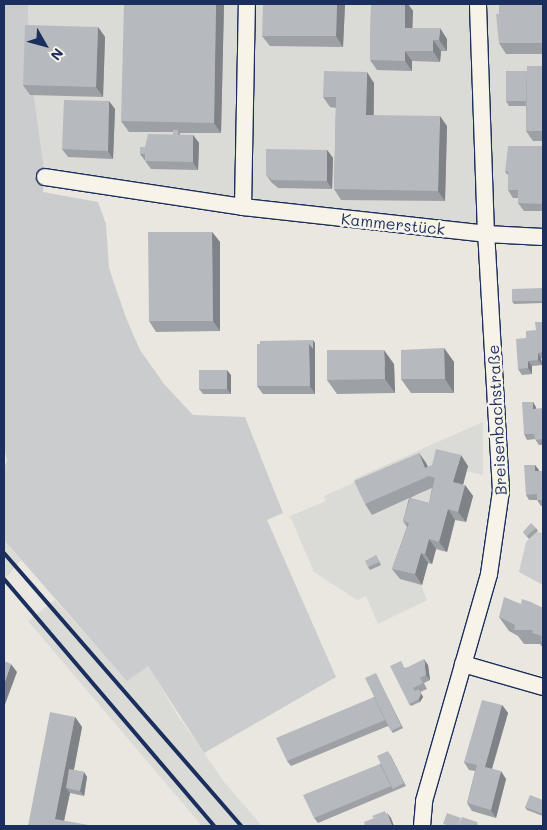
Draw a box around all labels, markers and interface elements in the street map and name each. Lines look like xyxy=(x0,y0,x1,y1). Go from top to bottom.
north arrow xyxy=(20,20,70,70)
text: N xyxy=(46,44,68,65)
street label: Kammerstück xyxy=(340,209,446,239)
street label: Breisenbachstraße xyxy=(483,344,511,496)

